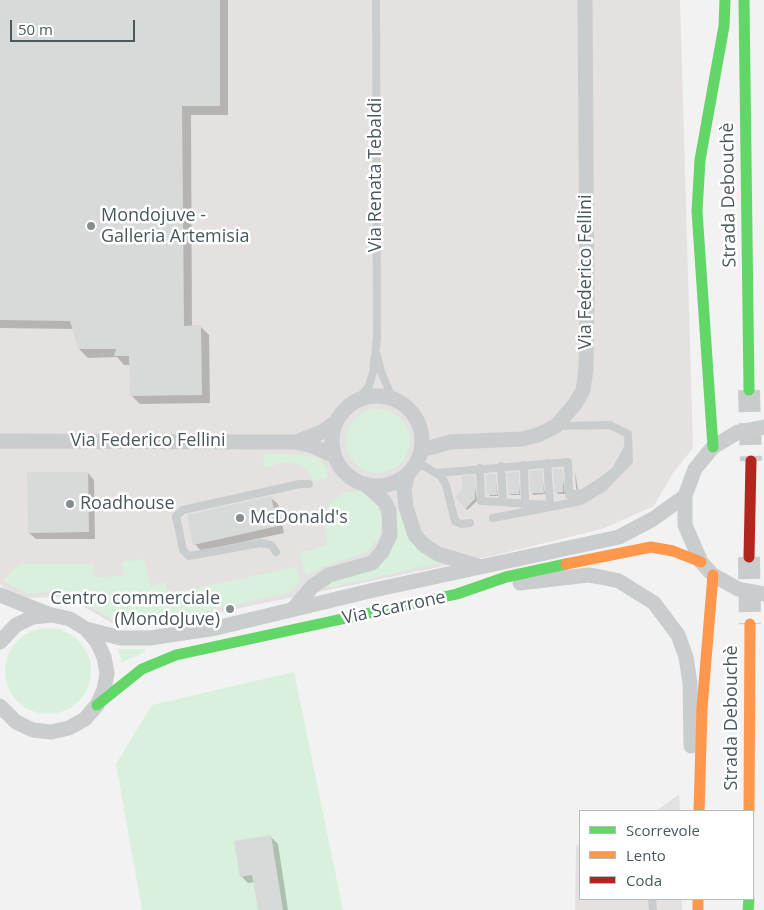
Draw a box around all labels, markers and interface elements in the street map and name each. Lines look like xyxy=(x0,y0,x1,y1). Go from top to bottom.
scale bar xyxy=(12,10,138,42)
text: 50 m xyxy=(18,19,53,39)
street label: Via Renata Tebaldi xyxy=(365,98,387,252)
street label: Strada Debouchè xyxy=(717,122,741,268)
street label: Via Federico Fellini xyxy=(575,194,597,350)
place label: Mondojuve - Galleria Artemisia xyxy=(101,205,249,248)
marker: Mondojuve - Galleria Artemisia xyxy=(85,220,97,232)
street label: Via Federico Fellini xyxy=(70,430,226,452)
place label: Roadhouse xyxy=(80,493,175,515)
marker: Roadhouse xyxy=(64,498,76,510)
place label: McDonald's xyxy=(250,507,348,529)
marker: McDonald's xyxy=(234,512,246,524)
street label: Via Scarrone xyxy=(340,587,448,629)
place label: Centro commerciale (MondoJuve) xyxy=(50,588,220,630)
marker: Centro commerciale (MondoJuve) xyxy=(224,603,236,615)
street label: Strada Debouchè xyxy=(721,645,743,791)
legend xyxy=(579,810,754,900)
text: Scorrevole xyxy=(626,820,700,840)
text: Lento xyxy=(626,845,666,865)
text: Coda xyxy=(626,870,662,890)

